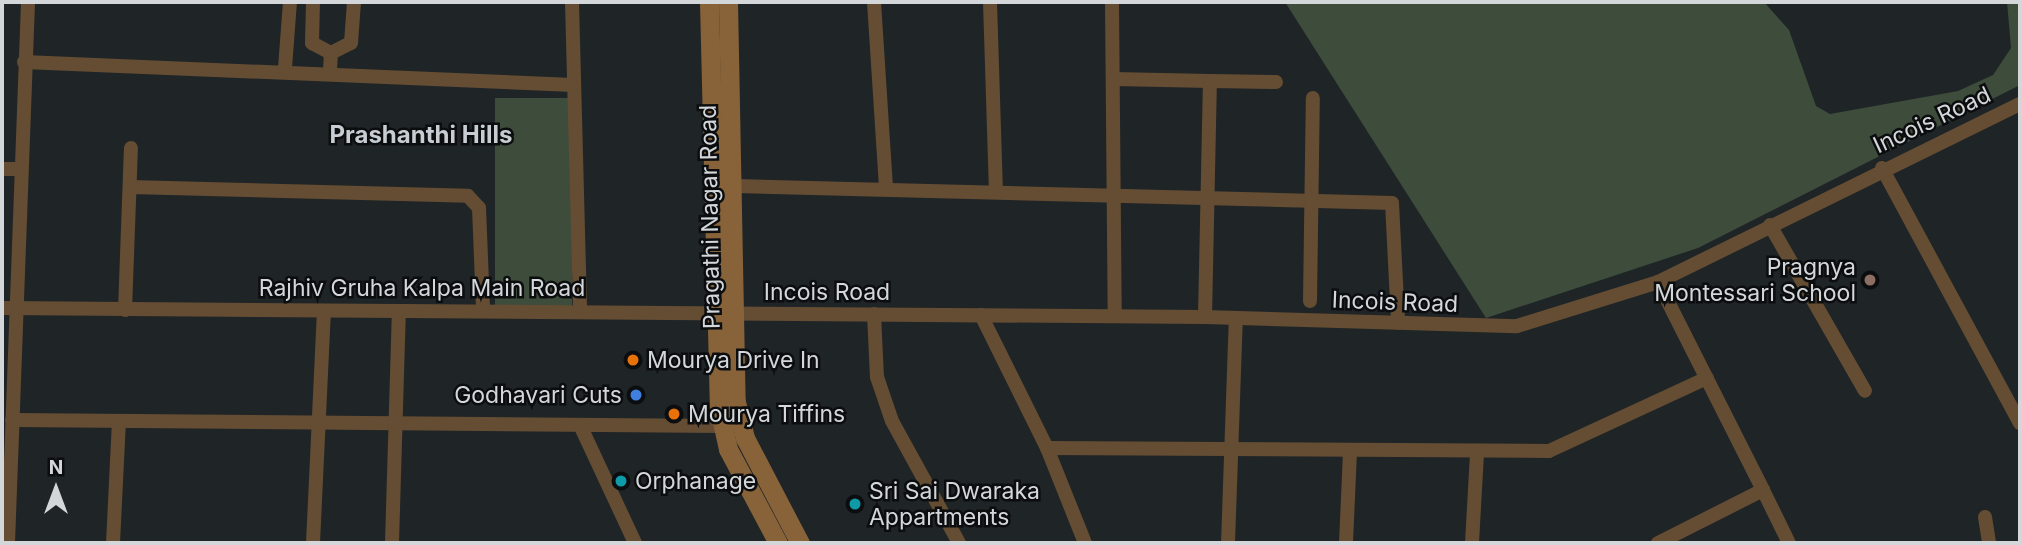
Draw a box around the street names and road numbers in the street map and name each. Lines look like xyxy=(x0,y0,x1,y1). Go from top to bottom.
street label: Incois Road xyxy=(1869,81,1995,159)
street label: Pragathi Nagar Road xyxy=(694,105,726,329)
street label: Rajhiv Gruha Kalpa Main Road xyxy=(259,274,585,302)
street label: Incois Road xyxy=(764,278,890,306)
street label: Incois Road xyxy=(1331,286,1459,318)

